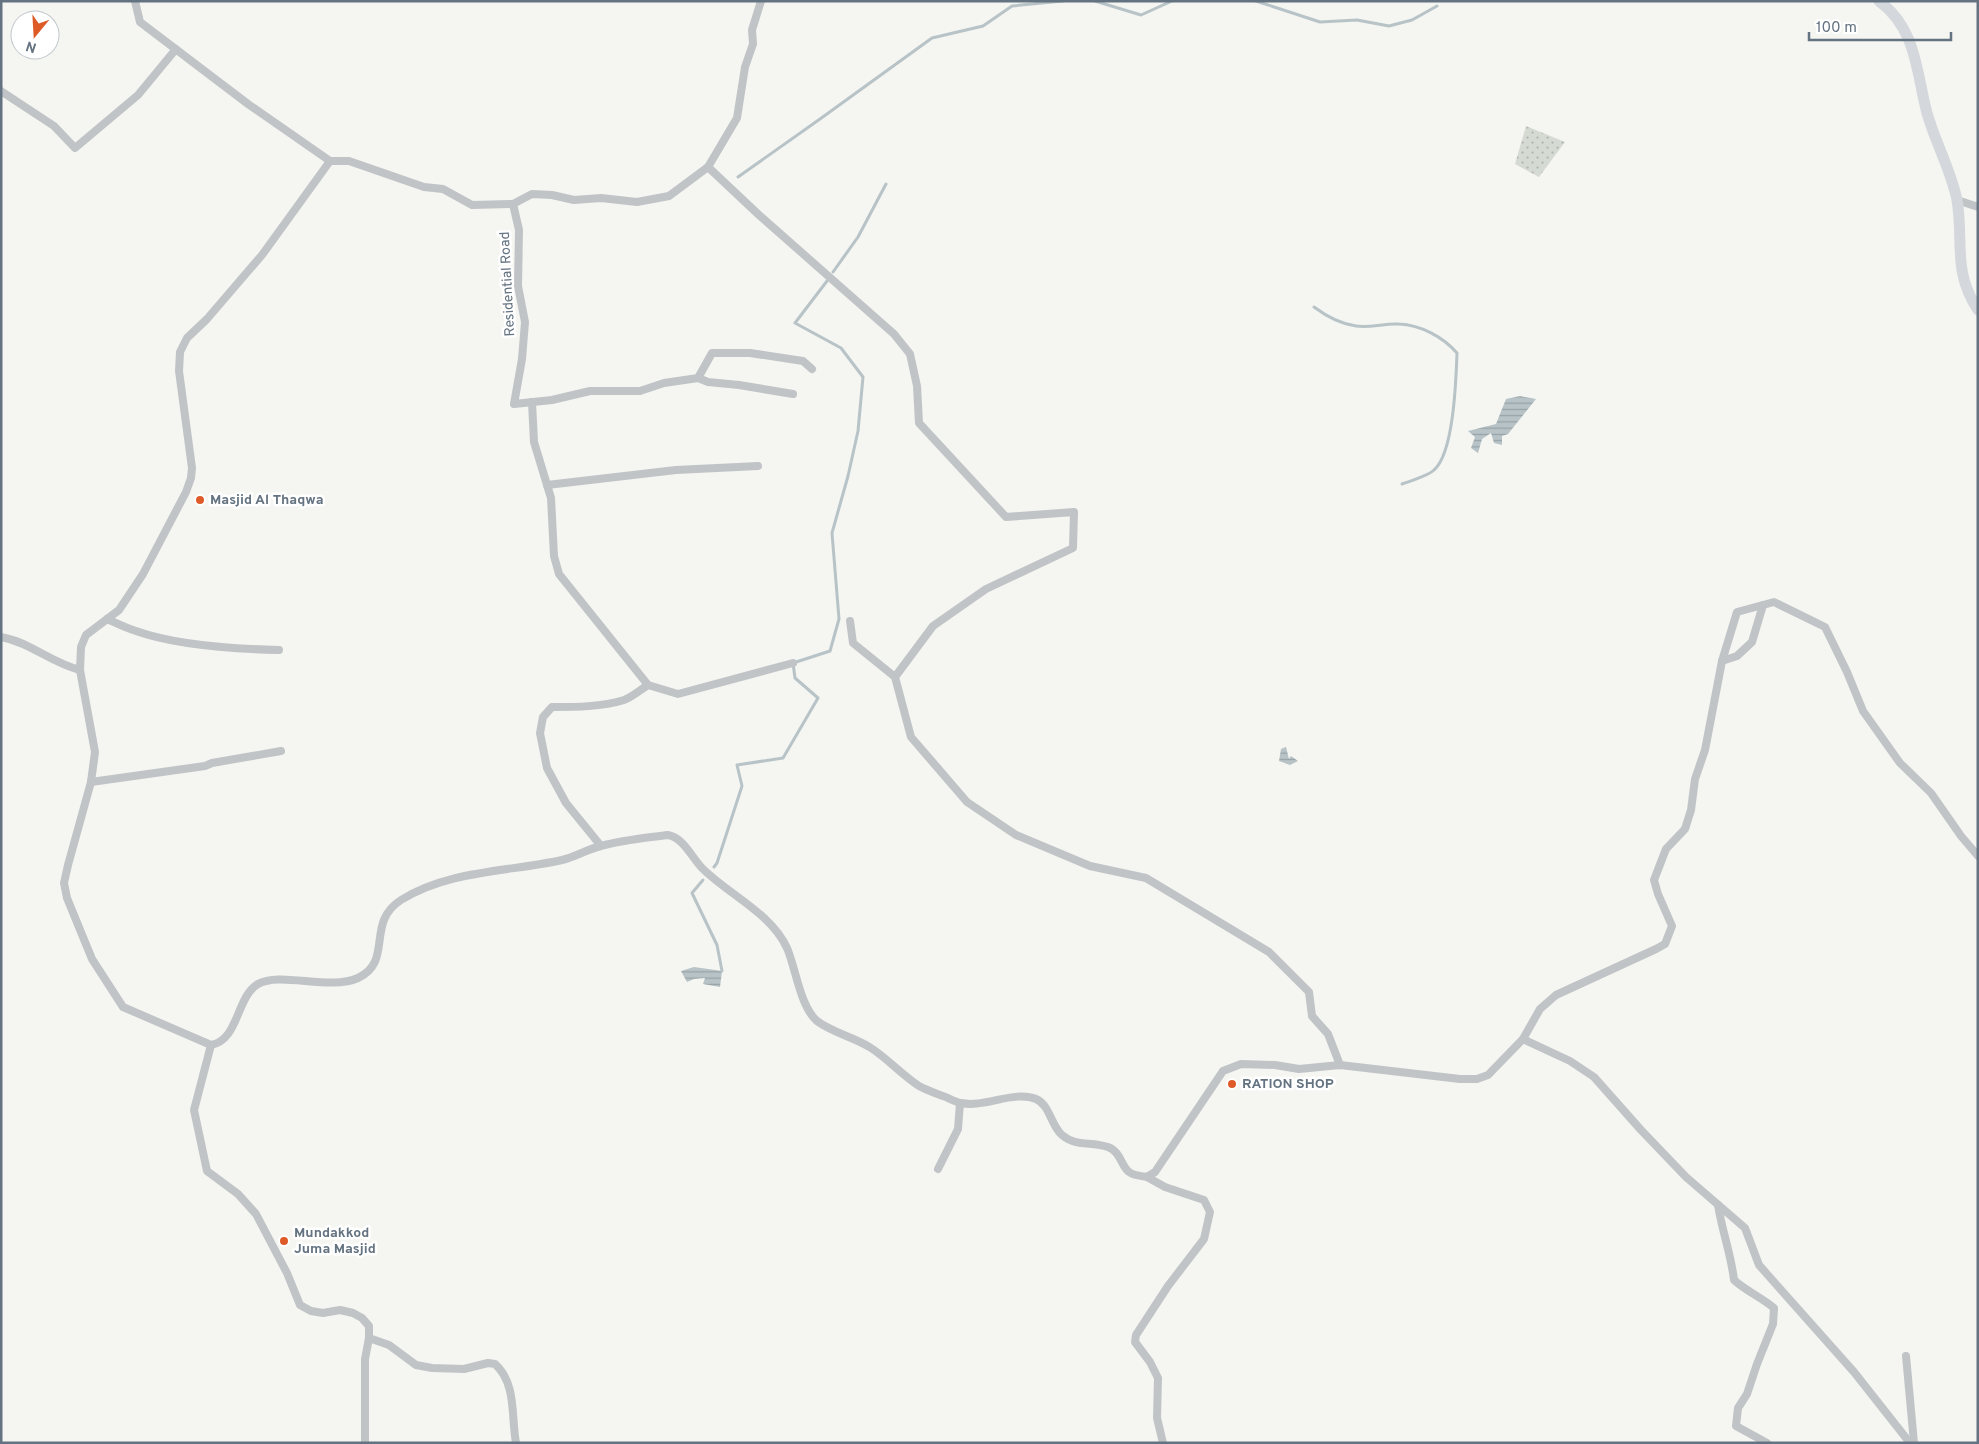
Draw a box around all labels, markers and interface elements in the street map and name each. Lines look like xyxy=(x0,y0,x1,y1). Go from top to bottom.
north arrow xyxy=(10,10,60,60)
scale bar xyxy=(1809,10,1952,42)
text: 100 m xyxy=(1816,19,1857,38)
text: N xyxy=(24,36,39,56)
street label: Residential Road xyxy=(497,231,519,337)
place label: Masjid Al Thaqwa xyxy=(210,492,323,509)
marker: Masjid Al Thaqwa xyxy=(194,494,206,506)
place label: RATION SHOP xyxy=(1242,1076,1334,1093)
marker: RATION SHOP xyxy=(1226,1078,1238,1090)
place label: Mundakkod Juma Masjid xyxy=(294,1225,376,1258)
marker: Mundakkod Juma Masjid xyxy=(278,1235,290,1247)

